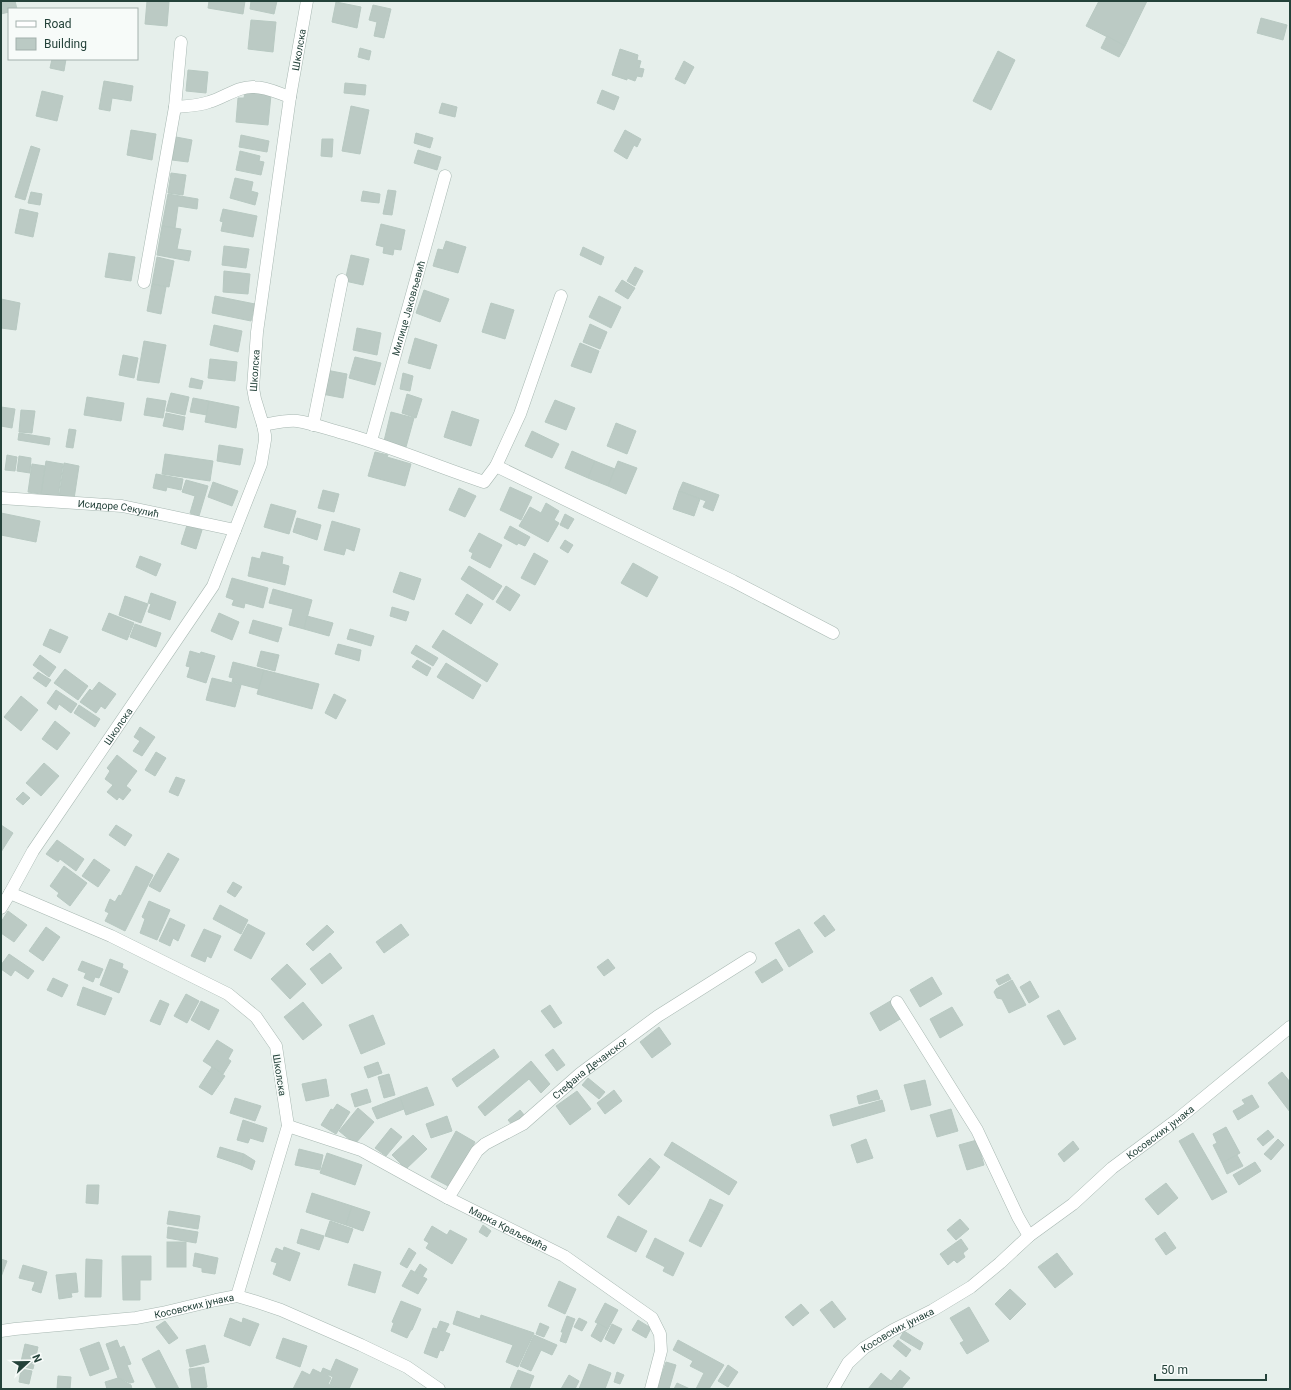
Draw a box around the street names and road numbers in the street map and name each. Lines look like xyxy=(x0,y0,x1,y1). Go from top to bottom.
street label: Школска xyxy=(290,28,308,71)
street label: Милице Јаковљевић xyxy=(390,259,427,357)
street label: Школска xyxy=(248,349,262,392)
street label: Исидоре Секулић xyxy=(77,498,160,520)
street label: Школска xyxy=(102,706,135,747)
street label: Стефана Дечанског xyxy=(550,1035,630,1102)
street label: Школска xyxy=(271,1053,288,1097)
street label: Косовских јунака xyxy=(1124,1103,1196,1161)
street label: Марка Краљевића xyxy=(467,1204,550,1253)
street label: Косовских јунака xyxy=(153,1292,235,1320)
street label: Косовских јунака xyxy=(859,1305,936,1355)

